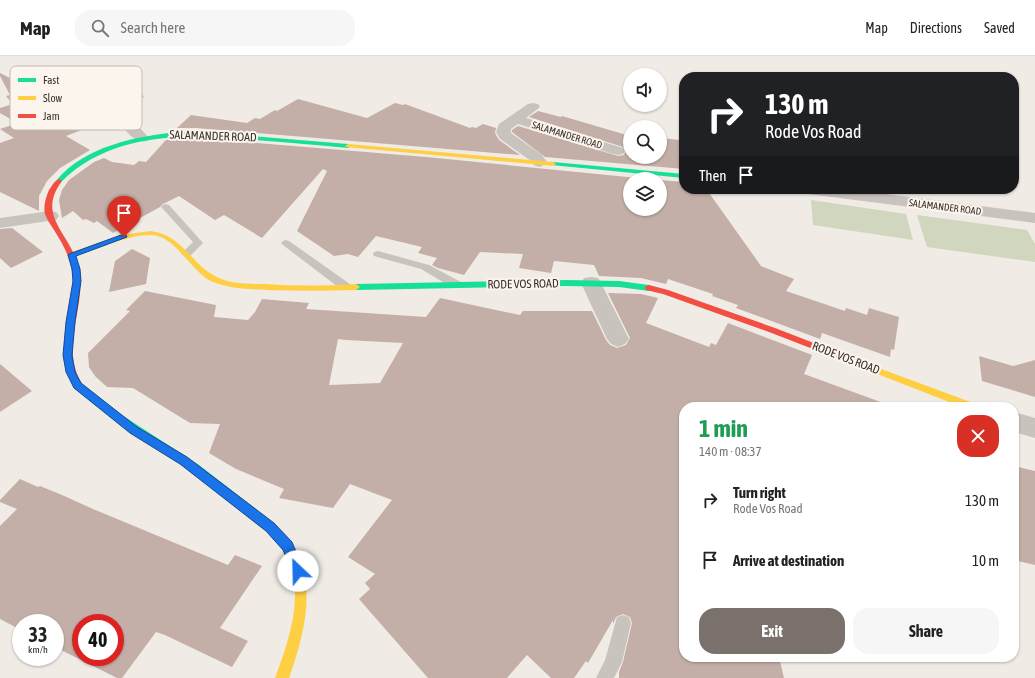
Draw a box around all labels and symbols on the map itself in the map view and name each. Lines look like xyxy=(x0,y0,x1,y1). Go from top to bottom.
legend xyxy=(10,66,142,130)
text: Fast xyxy=(43,74,59,86)
text: Slow xyxy=(43,92,62,104)
text: Jam xyxy=(43,110,60,122)
street label: SALAMANDER ROAD xyxy=(531,119,604,151)
street label: SALAMANDER ROAD xyxy=(169,127,257,145)
pin xyxy=(107,196,141,237)
street label: SALAMANDER ROAD xyxy=(908,197,982,217)
street label: RODE VOS ROAD xyxy=(487,276,559,292)
street label: RODE VOS ROAD xyxy=(810,339,882,377)
position arrow xyxy=(277,550,319,592)
speed limit sign: 40 xyxy=(72,614,124,666)

